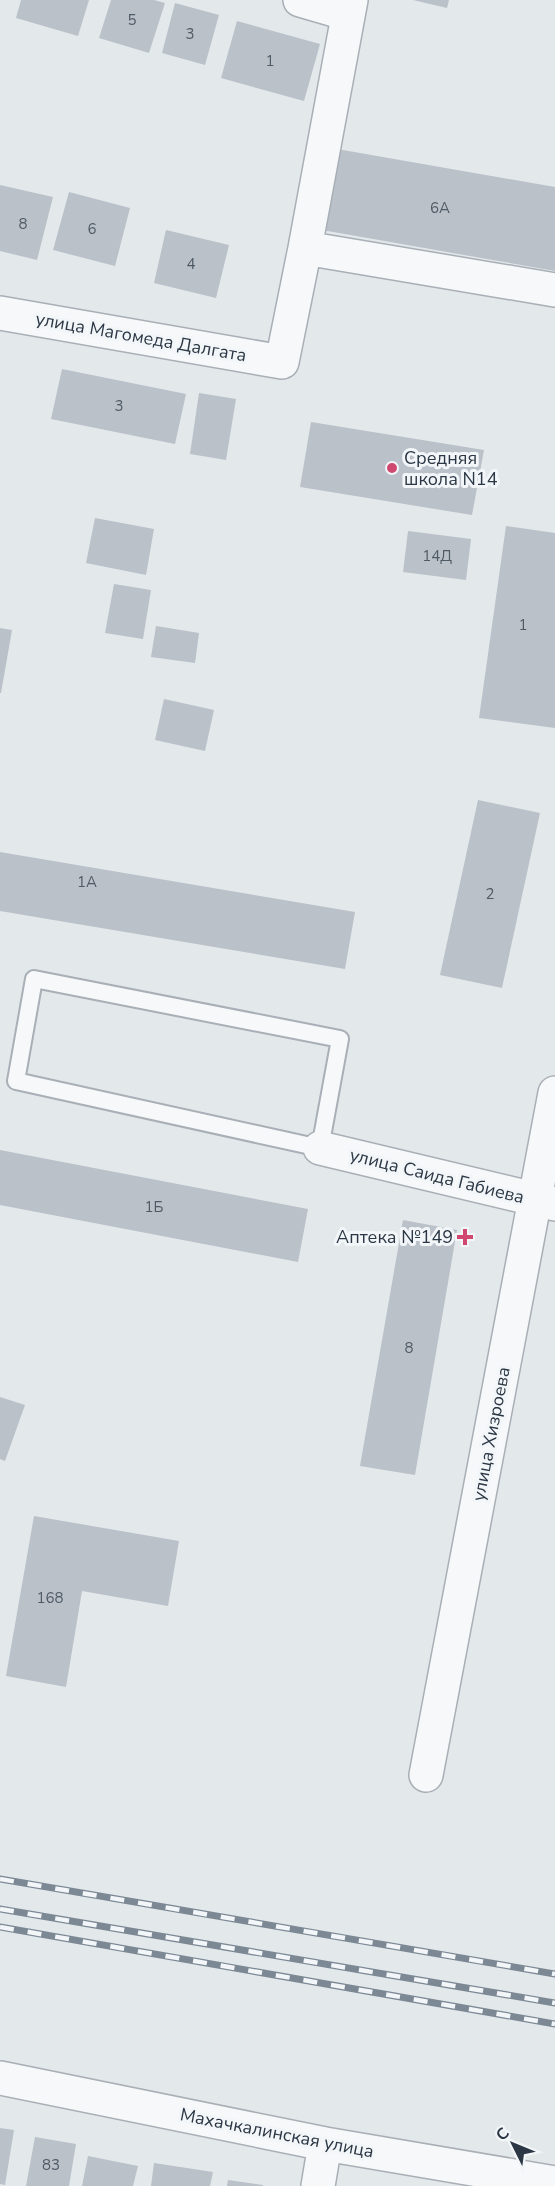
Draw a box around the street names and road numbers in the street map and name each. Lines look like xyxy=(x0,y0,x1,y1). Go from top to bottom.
street label: улица Магомеда Далгата xyxy=(34,307,248,367)
street label: улица Саида Габиева xyxy=(347,1143,527,1209)
street label: улица Хизроева xyxy=(466,1365,516,1503)
street label: Махачкалинская улица xyxy=(178,2102,376,2164)

